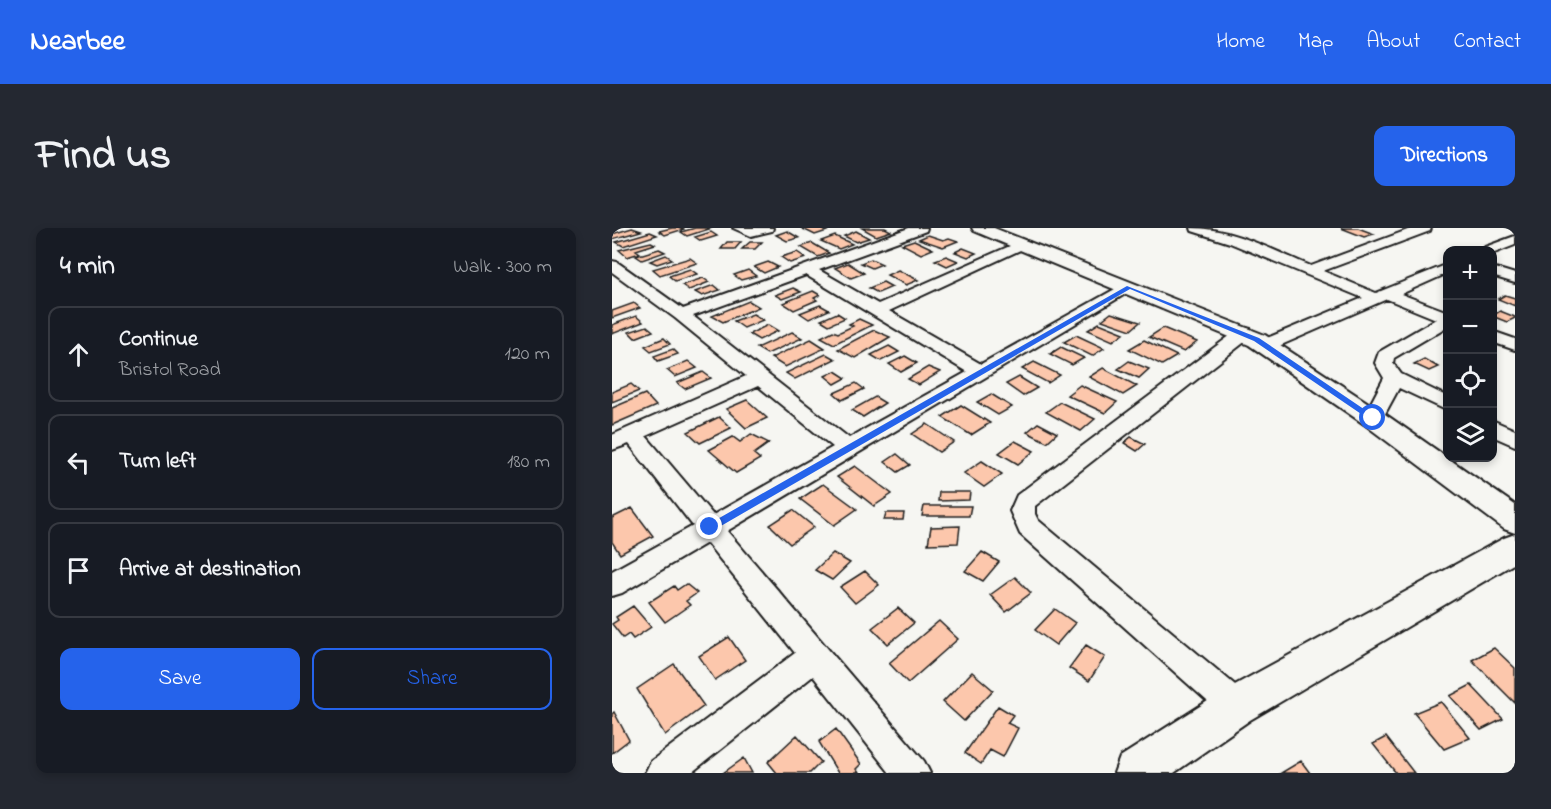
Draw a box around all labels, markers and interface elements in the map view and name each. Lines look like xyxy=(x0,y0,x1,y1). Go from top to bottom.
text: Nearbee xyxy=(30,22,125,63)
text: Home xyxy=(1216,27,1265,57)
text: Map xyxy=(1298,27,1333,57)
text: About xyxy=(1366,27,1420,57)
text: Contact xyxy=(1453,27,1521,57)
text: Find us xyxy=(36,126,171,187)
button: Directions xyxy=(1374,126,1515,186)
map controls xyxy=(1443,246,1497,462)
button: + xyxy=(1443,246,1497,300)
text: 4 min xyxy=(60,248,115,286)
text: Walk · 300 m xyxy=(453,253,552,282)
button: − xyxy=(1443,300,1497,354)
text: Continue xyxy=(119,324,198,356)
icon: ahead xyxy=(62,338,95,371)
text: 120 m xyxy=(505,340,550,369)
button: locate xyxy=(1443,354,1497,408)
text: Bristol Road xyxy=(119,356,221,385)
route start xyxy=(1359,404,1385,430)
button: layers xyxy=(1443,408,1497,462)
icon: left xyxy=(62,446,95,479)
text: Turn left xyxy=(119,446,196,478)
text: 180 m xyxy=(507,448,550,477)
route end xyxy=(696,513,722,539)
icon: arrive xyxy=(62,554,95,587)
text: Arrive at destination xyxy=(119,554,301,586)
button: Save xyxy=(60,648,300,710)
button: Share xyxy=(312,648,552,710)

